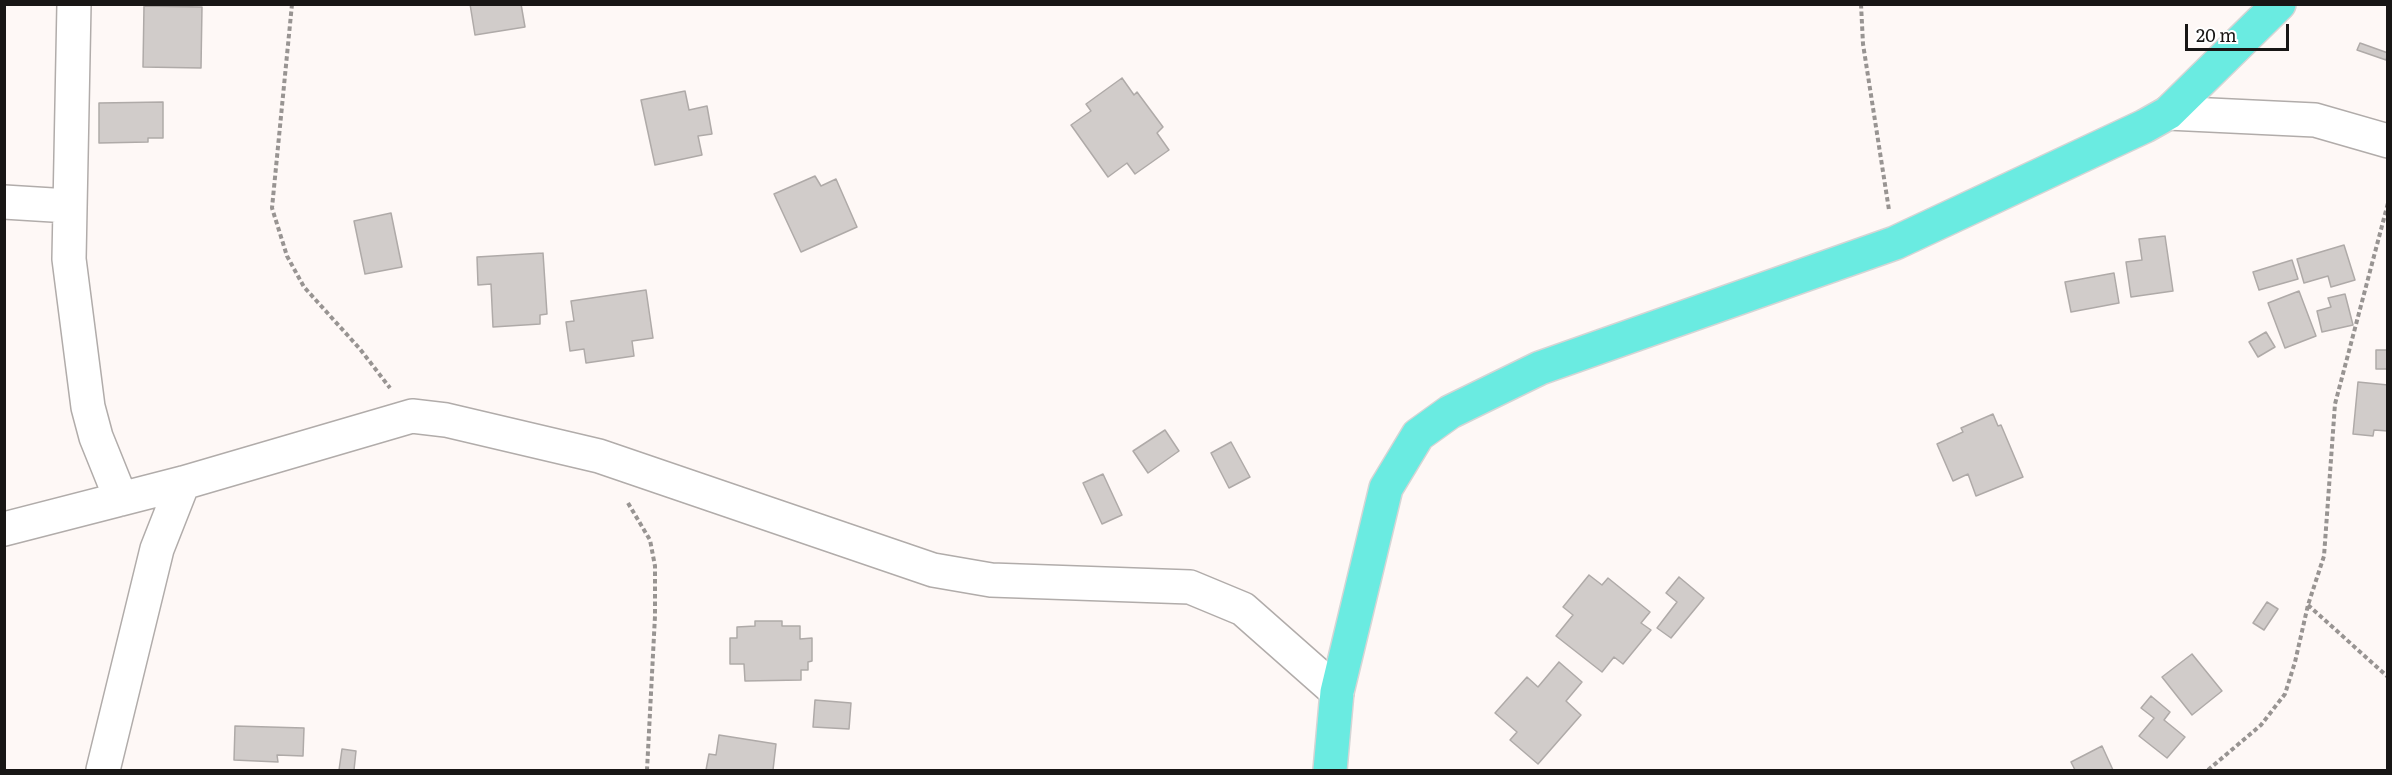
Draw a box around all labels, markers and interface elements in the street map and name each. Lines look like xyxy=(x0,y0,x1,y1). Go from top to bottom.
scale bar xyxy=(2188,12,2292,50)
text: 20 m xyxy=(2196,21,2237,48)

